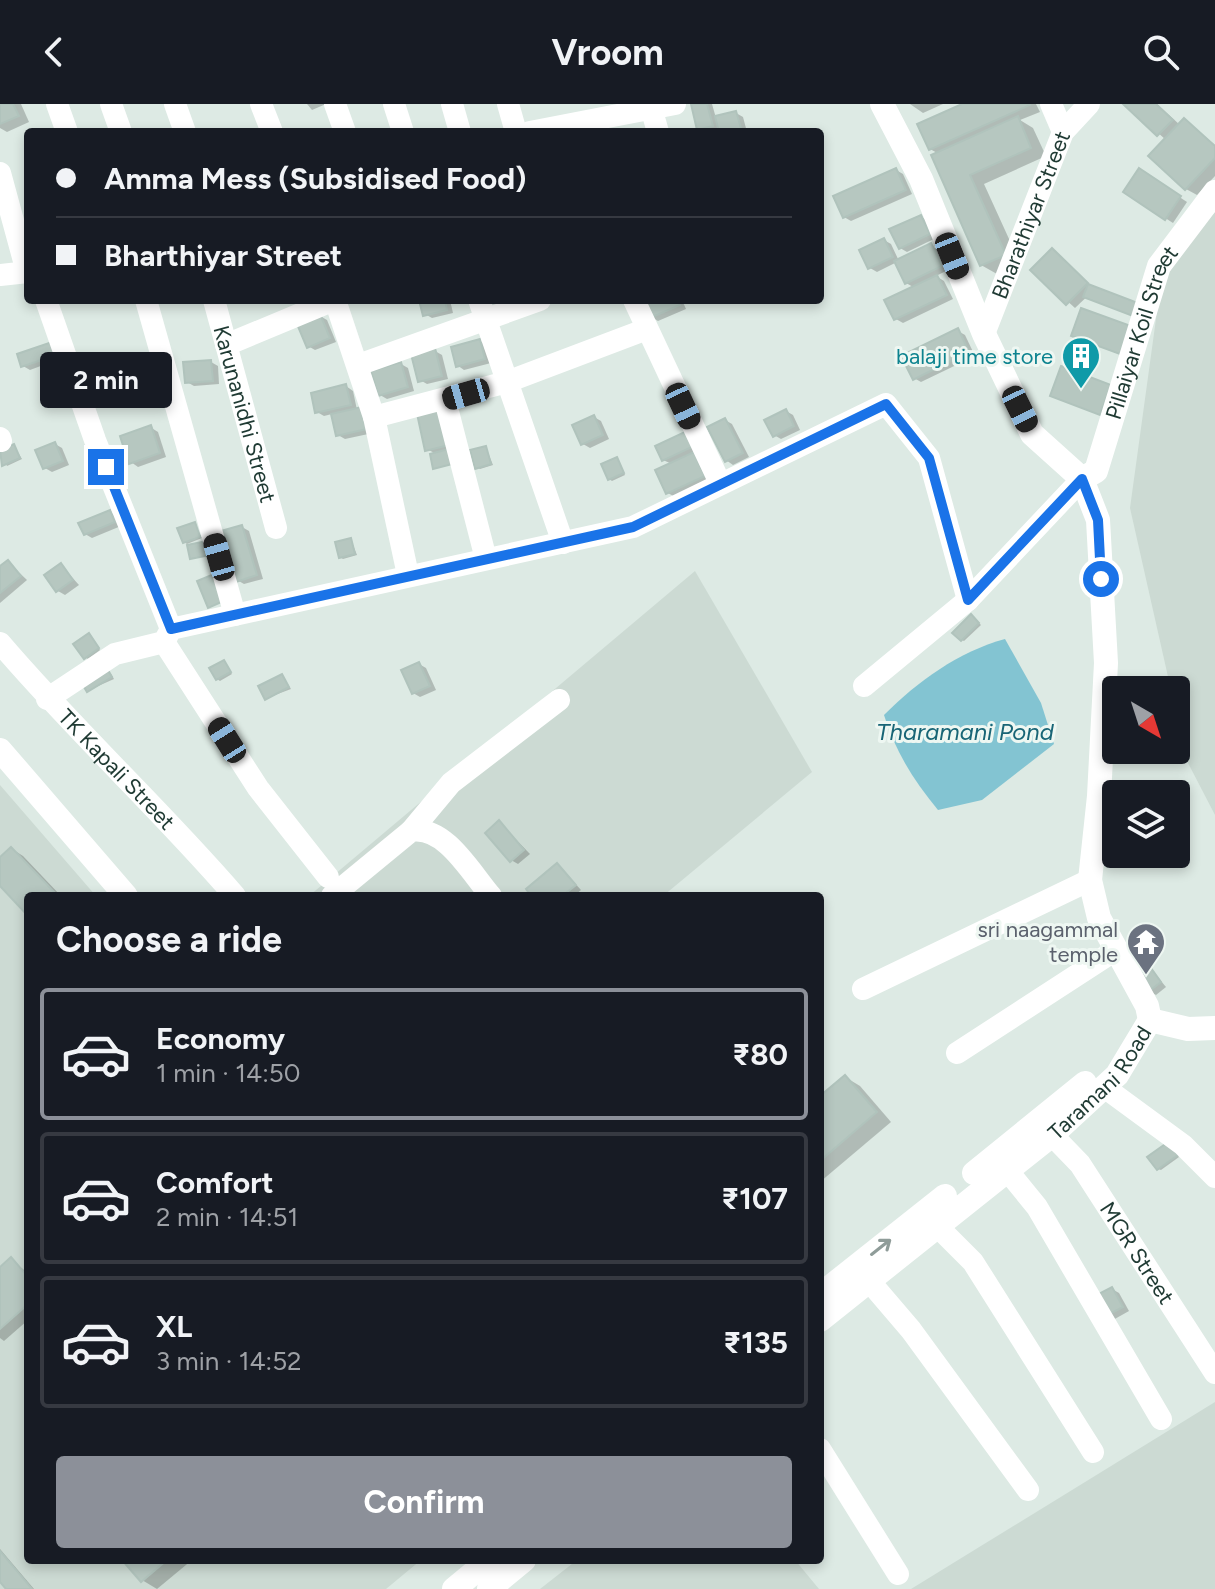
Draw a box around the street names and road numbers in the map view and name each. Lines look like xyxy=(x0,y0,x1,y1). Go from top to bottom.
street label: Bharathiyar Street xyxy=(986,127,1076,303)
street label: Pillaiyar Koil Street xyxy=(1099,240,1183,423)
street label: Karunanidhi Street xyxy=(208,322,282,505)
street label: TK Kapali Street xyxy=(53,703,181,835)
street label: Taramani Road xyxy=(1042,1021,1157,1145)
street label: MGR Street xyxy=(1094,1197,1180,1309)

